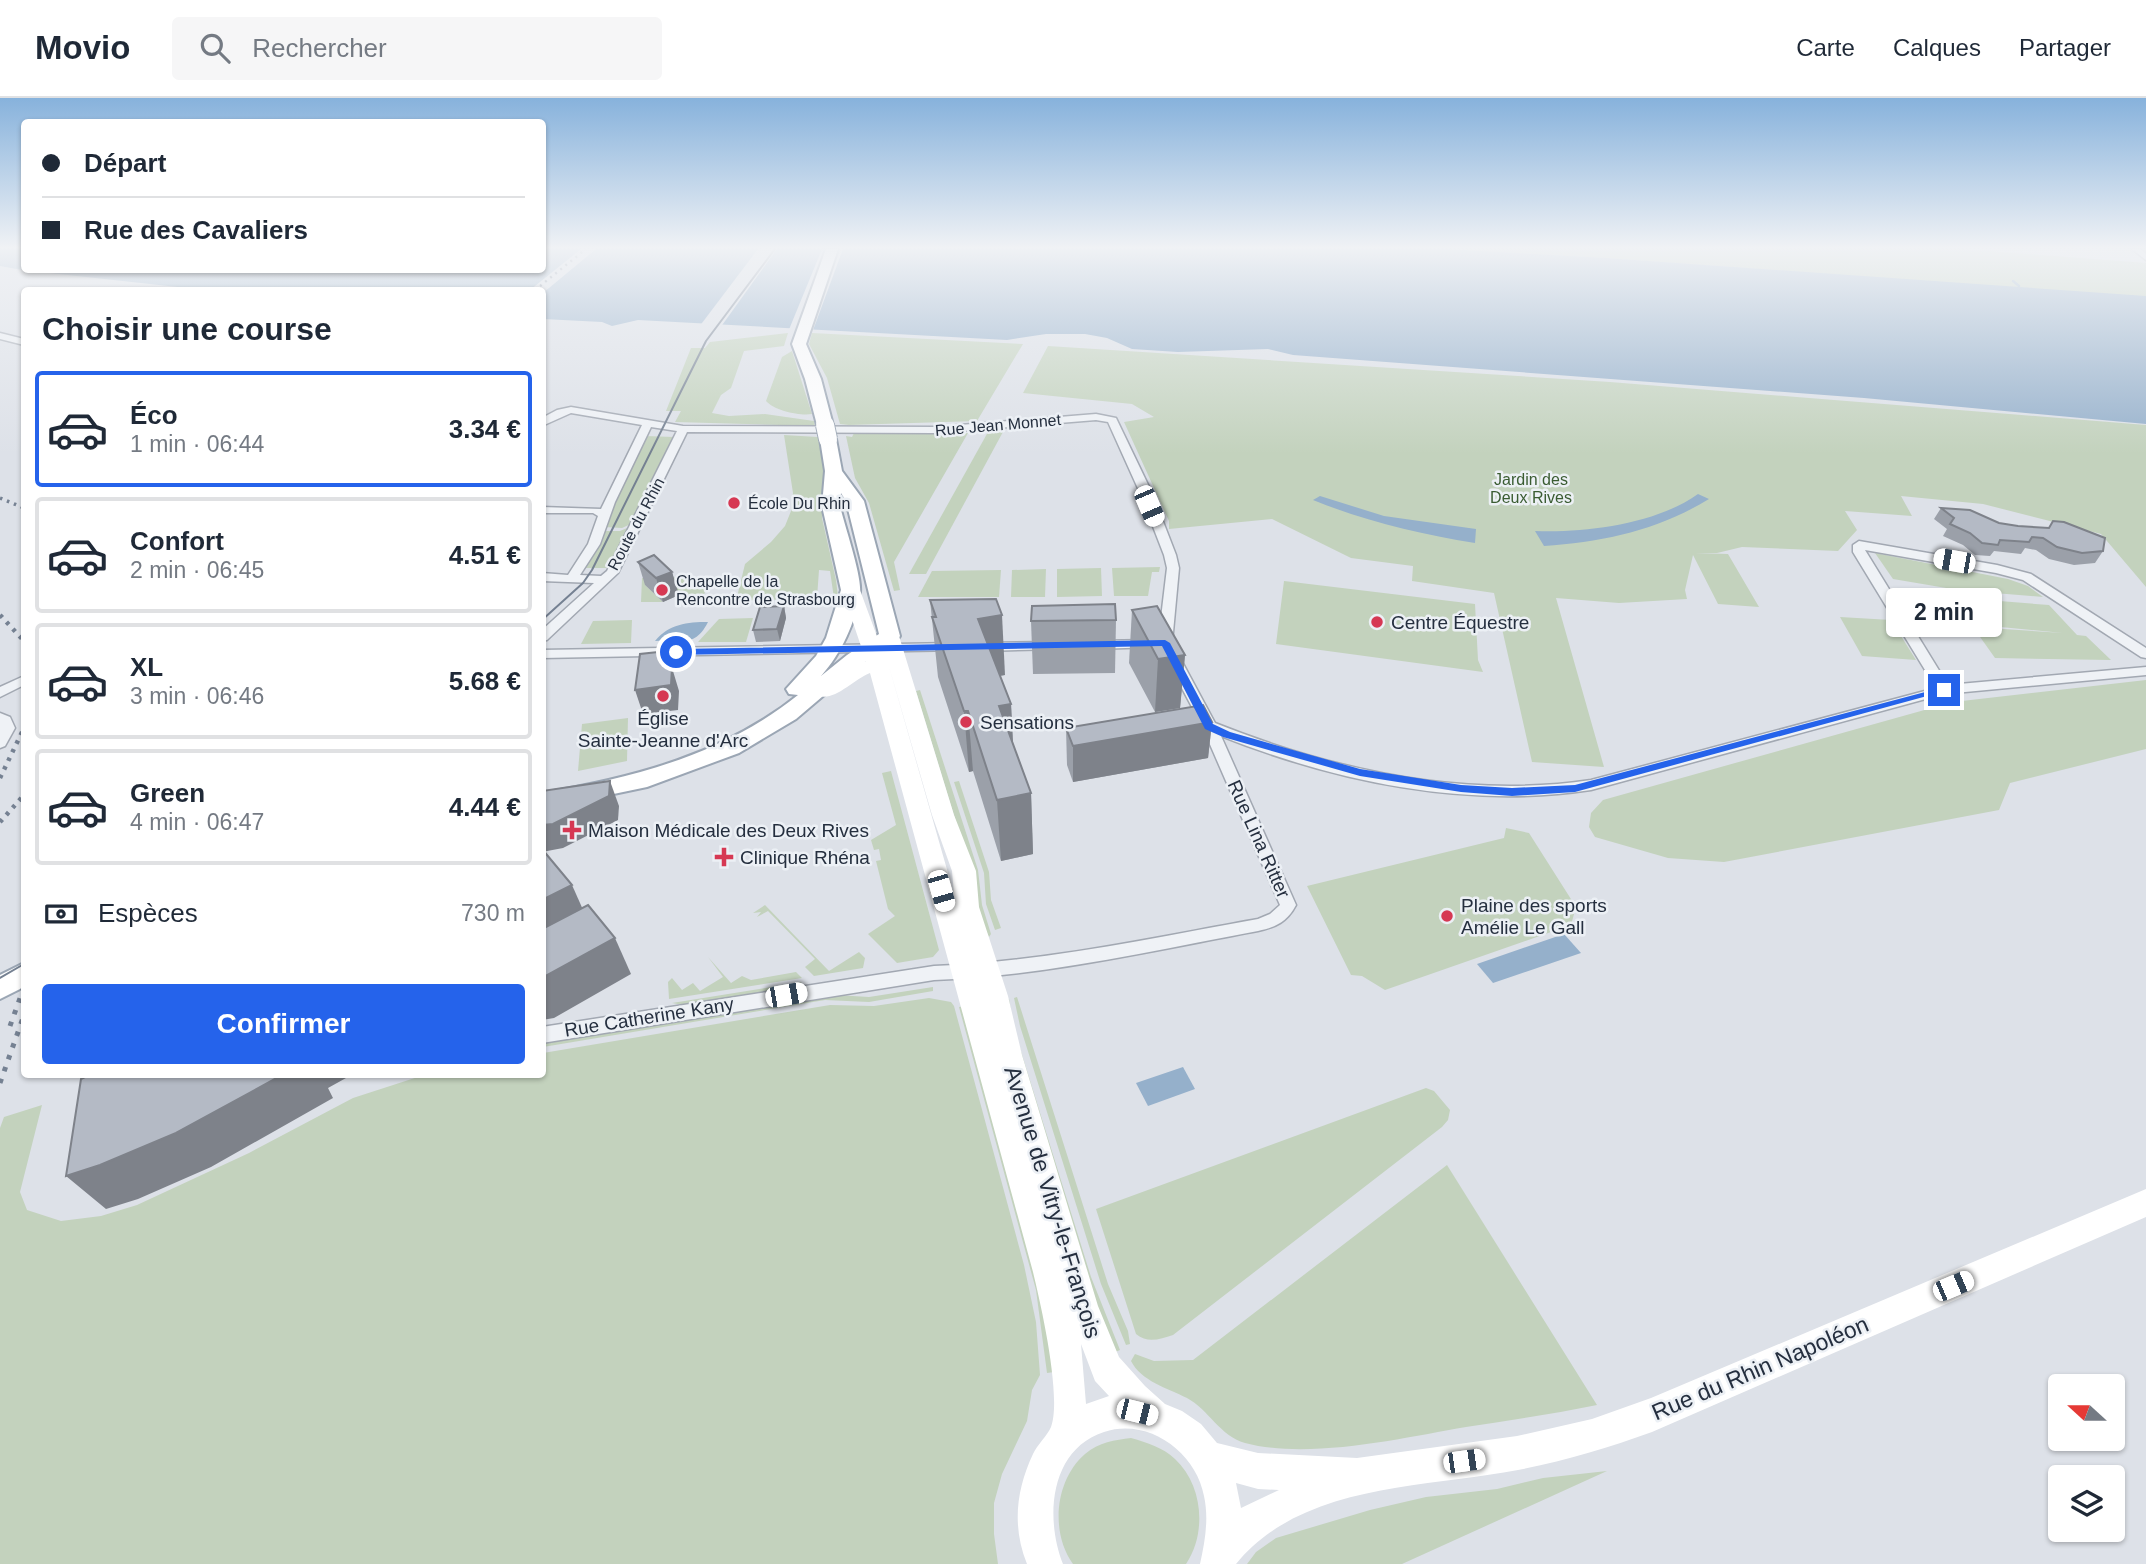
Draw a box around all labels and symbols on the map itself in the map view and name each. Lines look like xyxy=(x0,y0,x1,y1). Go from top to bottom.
street label: Rue Jean Monnet xyxy=(934,411,1062,439)
park label: Jardin des Deux Rives xyxy=(1490,471,1572,506)
street label: Route du Rhin xyxy=(604,475,668,573)
car xyxy=(1132,483,1167,529)
place label: École Du Rhin xyxy=(748,494,850,512)
marker: École Du Rhin xyxy=(726,495,742,511)
car xyxy=(1932,547,1977,575)
place label: Chapelle de la Rencontre de Strasbourg xyxy=(676,573,855,608)
marker: Chapelle de la Rencontre de Strasbourg xyxy=(654,582,670,598)
callout: 2 min xyxy=(1886,588,2002,638)
place label: Centre Équestre xyxy=(1391,612,1529,633)
marker: Centre Équestre xyxy=(1369,614,1385,630)
route start xyxy=(660,636,692,668)
route end xyxy=(1928,674,1960,706)
marker: Église Sainte-Jeanne d'Arc xyxy=(655,688,671,704)
place label: Église Sainte-Jeanne d'Arc xyxy=(578,708,748,751)
place label: Sensations xyxy=(980,712,1074,733)
marker: Sensations xyxy=(958,714,974,730)
street label: Rue Lina Ritter xyxy=(1224,777,1295,902)
marker: Maison Médicale des Deux Rives xyxy=(562,820,582,840)
place label: Maison Médicale des Deux Rives xyxy=(588,820,869,841)
marker: Clinique Rhéna xyxy=(714,847,734,867)
place label: Clinique Rhéna xyxy=(740,847,870,868)
car xyxy=(926,868,957,914)
place label: Plaine des sports Amélie Le Gall xyxy=(1461,895,1607,938)
marker: Plaine des sports Amélie Le Gall xyxy=(1439,908,1455,924)
car xyxy=(764,981,809,1009)
street label: Rue Catherine Kany xyxy=(563,993,736,1041)
street label: Avenue de Vitry-le-François xyxy=(999,1063,1107,1341)
car xyxy=(1930,1268,1977,1304)
street label: Rue du Rhin Napoléon xyxy=(1648,1311,1872,1425)
north arrow xyxy=(2048,1374,2124,1451)
car xyxy=(1115,1397,1160,1427)
car xyxy=(1442,1448,1487,1474)

